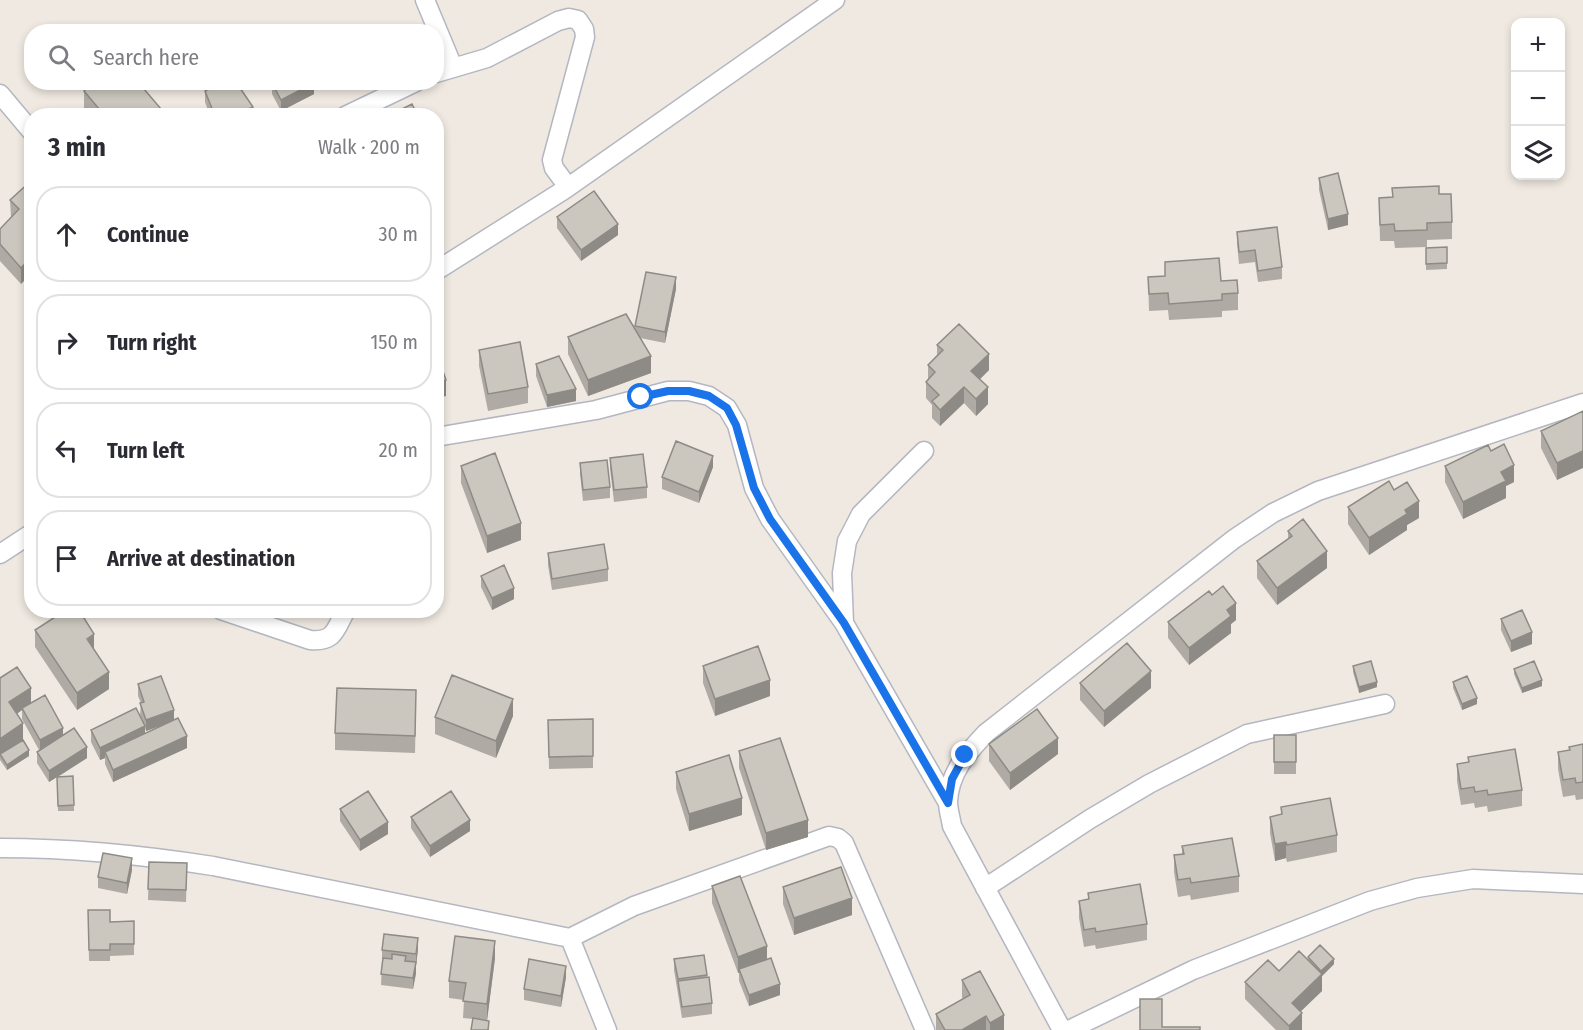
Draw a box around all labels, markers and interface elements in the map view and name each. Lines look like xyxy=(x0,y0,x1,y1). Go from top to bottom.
map controls xyxy=(1511,18,1565,180)
button: + xyxy=(1511,18,1565,72)
search box xyxy=(24,24,444,90)
icon: search xyxy=(45,41,78,74)
text: Search here xyxy=(93,44,199,71)
button: − xyxy=(1511,72,1565,126)
button: layers xyxy=(1511,126,1565,180)
text: 3 min xyxy=(48,132,106,163)
text: Walk · 200 m xyxy=(318,135,420,159)
icon: ahead xyxy=(50,218,83,251)
text: Continue xyxy=(107,221,189,248)
text: 30 m xyxy=(378,222,418,246)
icon: right xyxy=(50,326,83,359)
text: Turn right xyxy=(107,329,196,356)
text: 150 m xyxy=(371,330,418,354)
route start xyxy=(627,383,653,409)
icon: left xyxy=(50,434,83,467)
text: Turn left xyxy=(107,437,185,464)
text: 20 m xyxy=(379,438,418,462)
icon: arrive xyxy=(50,542,83,575)
text: Arrive at destination xyxy=(107,545,295,572)
route end xyxy=(951,741,977,767)

